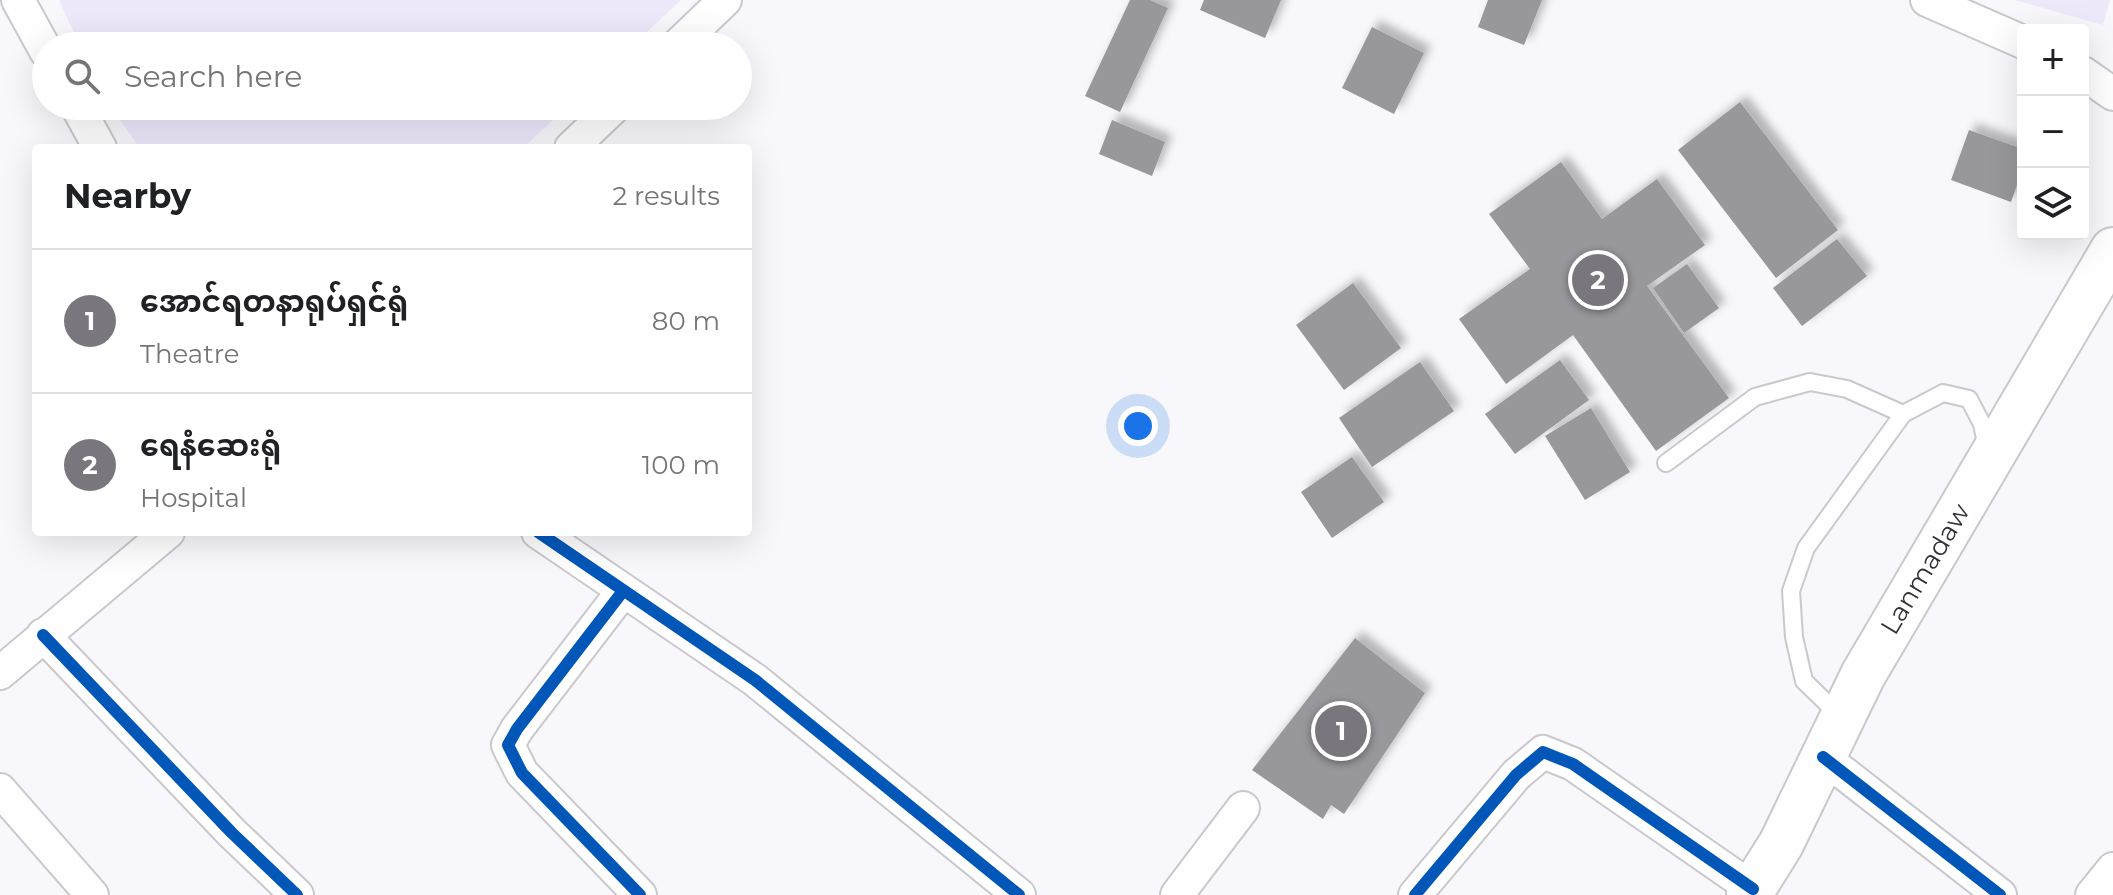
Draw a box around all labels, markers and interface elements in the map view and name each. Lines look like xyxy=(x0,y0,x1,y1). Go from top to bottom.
map controls xyxy=(2017,24,2089,240)
button: + xyxy=(2017,24,2089,96)
search box xyxy=(32,32,752,120)
icon: search xyxy=(60,54,104,98)
text: Search here xyxy=(124,58,302,95)
button: − xyxy=(2017,96,2089,168)
button: layers xyxy=(2017,168,2089,240)
text: Nearby xyxy=(64,175,191,217)
text: 2 results xyxy=(612,180,720,212)
pin: 2 xyxy=(1572,250,1624,310)
text: အောင်ရတနာရုပ်ရှင်ရုံ xyxy=(140,283,408,320)
text: 1 xyxy=(85,305,95,337)
text: 80 m xyxy=(652,305,720,337)
text: Theatre xyxy=(140,338,240,370)
your location xyxy=(1118,406,1158,446)
text: ရေနံဆေးရုံ xyxy=(140,427,281,464)
text: 2 xyxy=(82,449,98,481)
text: 100 m xyxy=(642,449,720,481)
text: Hospital xyxy=(140,482,247,514)
street label: Lanmadaw xyxy=(1874,498,1977,640)
pin: 1 xyxy=(1315,701,1367,761)

